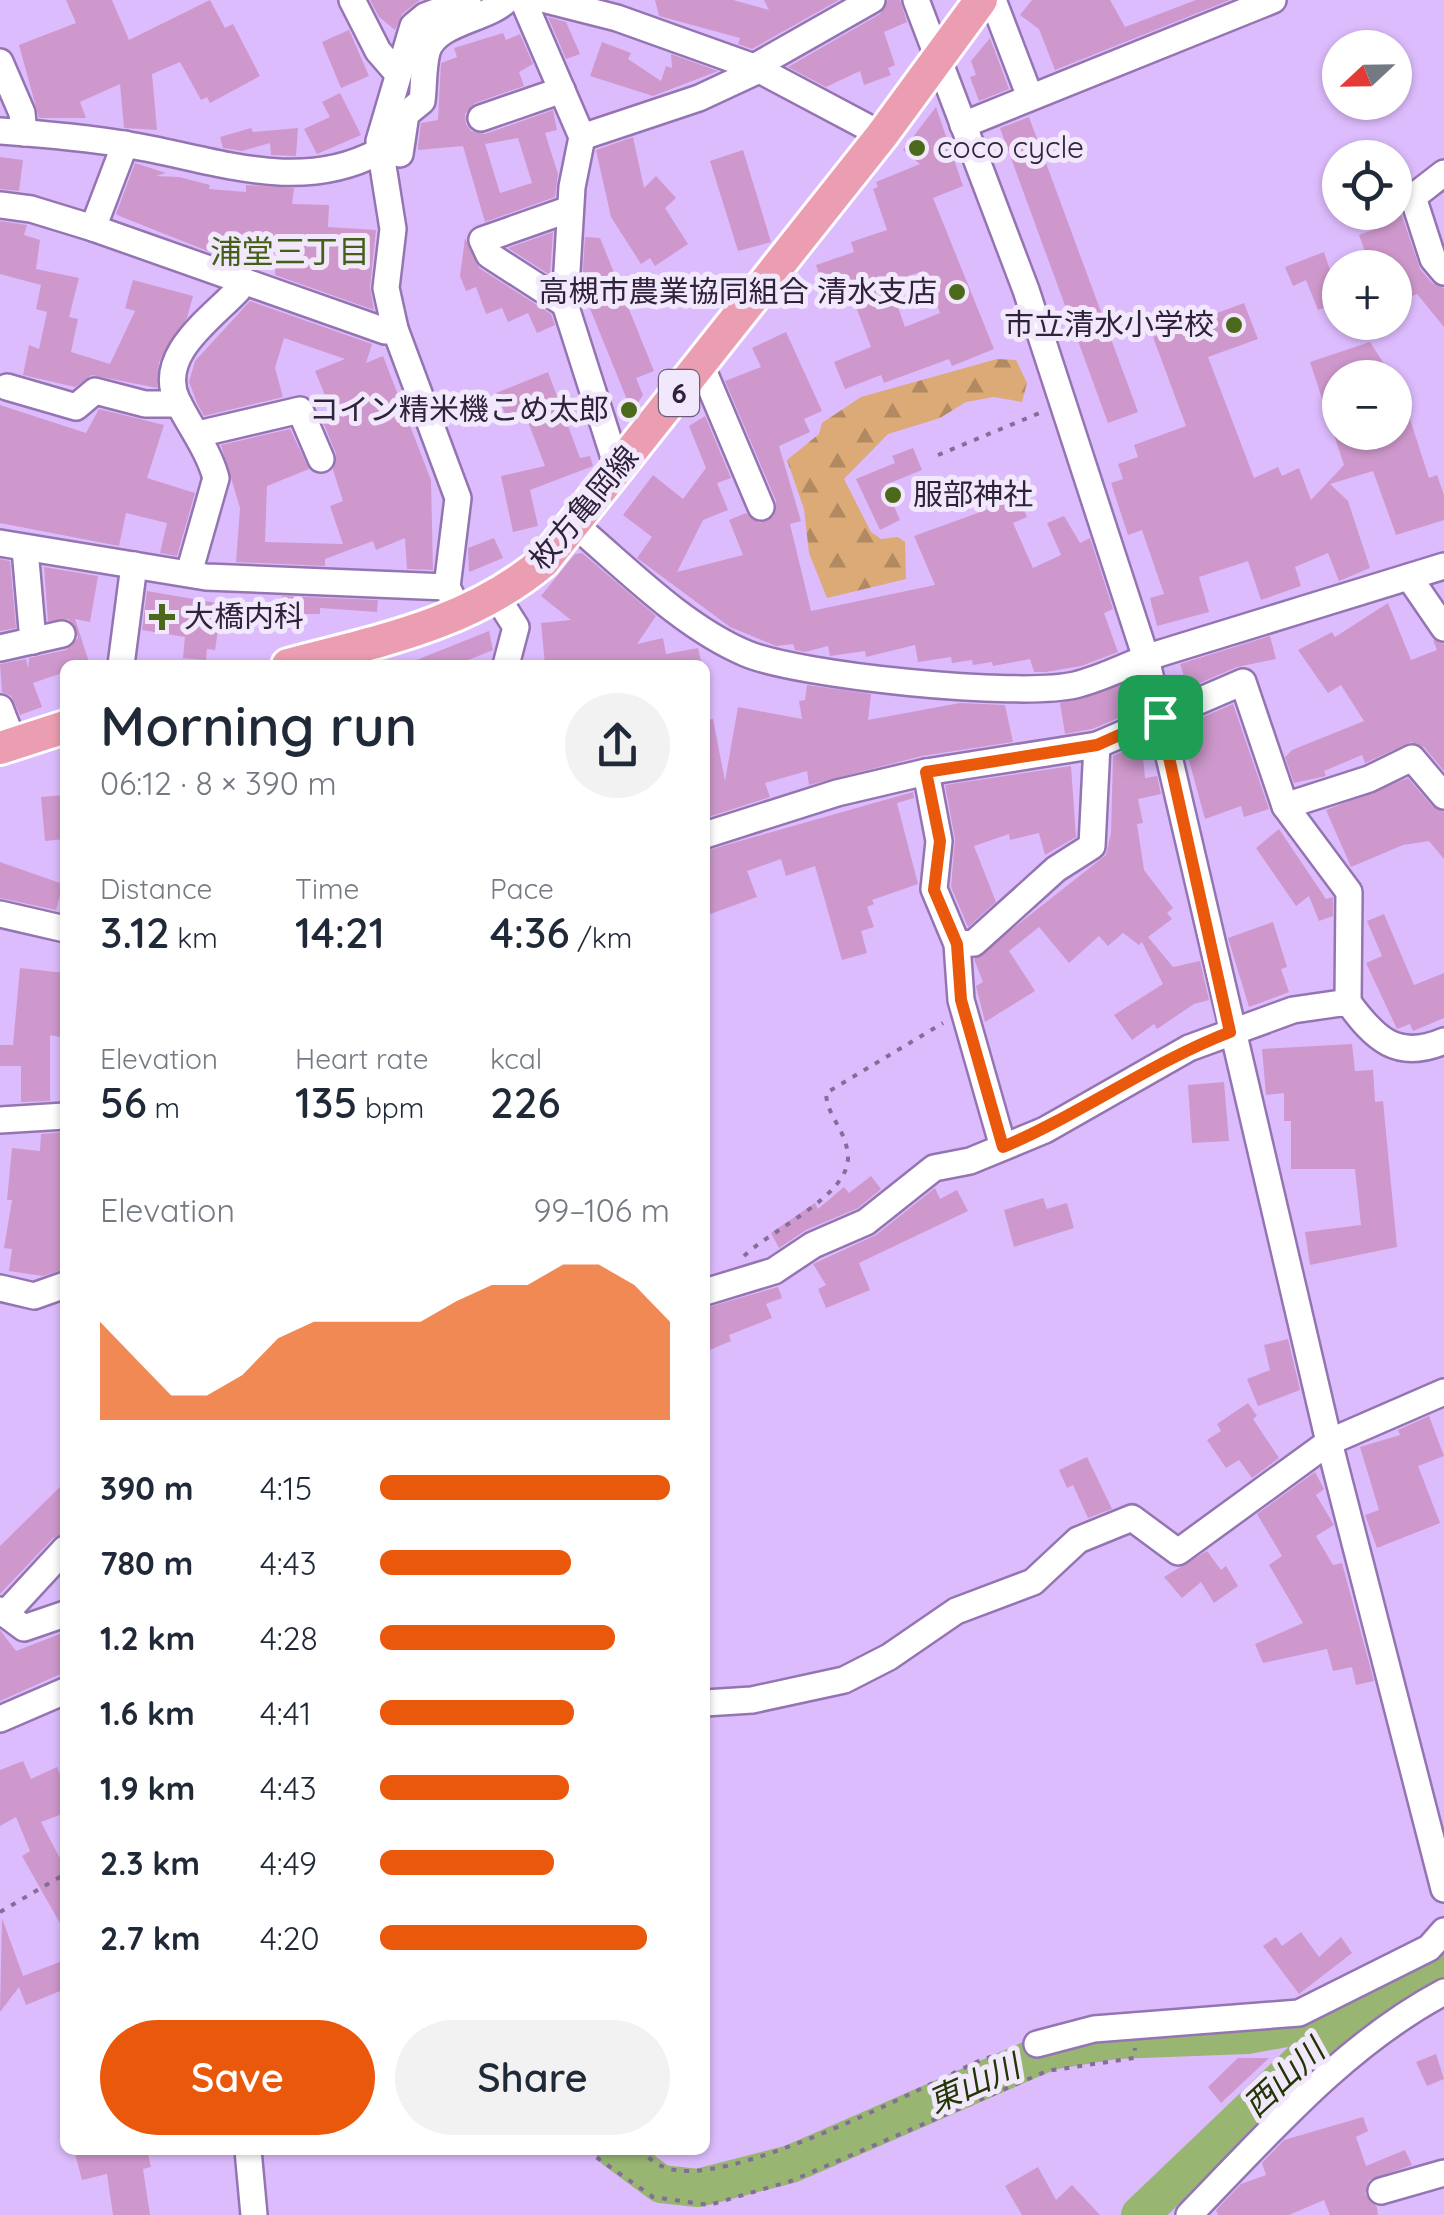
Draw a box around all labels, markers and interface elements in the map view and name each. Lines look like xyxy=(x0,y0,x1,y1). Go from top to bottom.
north arrow xyxy=(1322,30,1412,120)
map controls xyxy=(1322,30,1412,450)
place label: coco cycle xyxy=(937,128,1084,166)
marker: coco cycle xyxy=(906,137,928,159)
button: locate xyxy=(1322,140,1412,230)
district label: 浦堂三丁目 xyxy=(210,231,370,271)
button: + xyxy=(1322,250,1412,340)
place label: 高槻市農業協同組合 清水支店 xyxy=(539,272,937,310)
marker: 高槻市農業協同組合 清水支店 xyxy=(946,281,968,303)
place label: 市立清水小学校 xyxy=(1004,305,1214,343)
marker: 市立清水小学校 xyxy=(1223,314,1245,336)
button: − xyxy=(1322,360,1412,450)
road number: 6 xyxy=(659,370,699,416)
place label: コイン精米機こめ太郎 xyxy=(309,390,609,428)
marker: コイン精米機こめ太郎 xyxy=(618,399,640,421)
street label: 枚方亀岡線 xyxy=(520,438,646,577)
place label: 服部神社 xyxy=(913,475,1033,513)
marker: 服部神社 xyxy=(882,484,904,506)
place label: 大橋内科 xyxy=(184,597,304,635)
marker: 大橋内科 xyxy=(149,604,175,630)
pin xyxy=(1118,675,1203,760)
icon: arrive xyxy=(1133,690,1188,745)
text: Morning run xyxy=(100,691,417,760)
button: share xyxy=(565,693,670,798)
text: 06:12 · 8 × 390 m xyxy=(100,763,337,803)
text: Distance xyxy=(100,871,212,906)
text: Time xyxy=(295,871,359,906)
text: Pace xyxy=(490,871,554,906)
text: 3.12 xyxy=(100,906,170,959)
text: 14:21 xyxy=(295,906,385,959)
text: 4:36 xyxy=(490,906,570,959)
text: km xyxy=(170,920,218,955)
text: /km xyxy=(570,920,632,955)
text: Elevation xyxy=(100,1041,218,1076)
text: Heart rate xyxy=(295,1041,429,1076)
text: kcal xyxy=(490,1041,542,1076)
text: 56 xyxy=(100,1076,147,1129)
text: 135 xyxy=(295,1076,357,1129)
text: 226 xyxy=(490,1076,560,1129)
text: m xyxy=(147,1090,180,1125)
text: bpm xyxy=(357,1090,424,1125)
text: Elevation xyxy=(100,1190,235,1230)
text: 99–106 m xyxy=(533,1190,670,1230)
text: 390 m xyxy=(100,1468,193,1508)
text: 4:15 xyxy=(260,1468,312,1508)
text: 780 m xyxy=(100,1543,193,1583)
text: 4:43 xyxy=(260,1543,316,1583)
text: 1.2 km xyxy=(100,1618,195,1658)
text: 4:28 xyxy=(260,1618,318,1658)
text: 1.6 km xyxy=(100,1693,195,1733)
text: 4:41 xyxy=(260,1693,311,1733)
text: 1.9 km xyxy=(100,1768,195,1808)
text: 4:43 xyxy=(260,1768,316,1808)
text: 2.3 km xyxy=(100,1843,200,1883)
text: 4:49 xyxy=(260,1843,317,1883)
text: 2.7 km xyxy=(100,1918,200,1958)
text: 4:20 xyxy=(260,1918,320,1958)
button: Save xyxy=(100,2020,375,2135)
button: Share xyxy=(395,2020,670,2135)
water label: 西山川 xyxy=(1235,2028,1334,2125)
water label: 東山川 xyxy=(922,2044,1028,2121)

